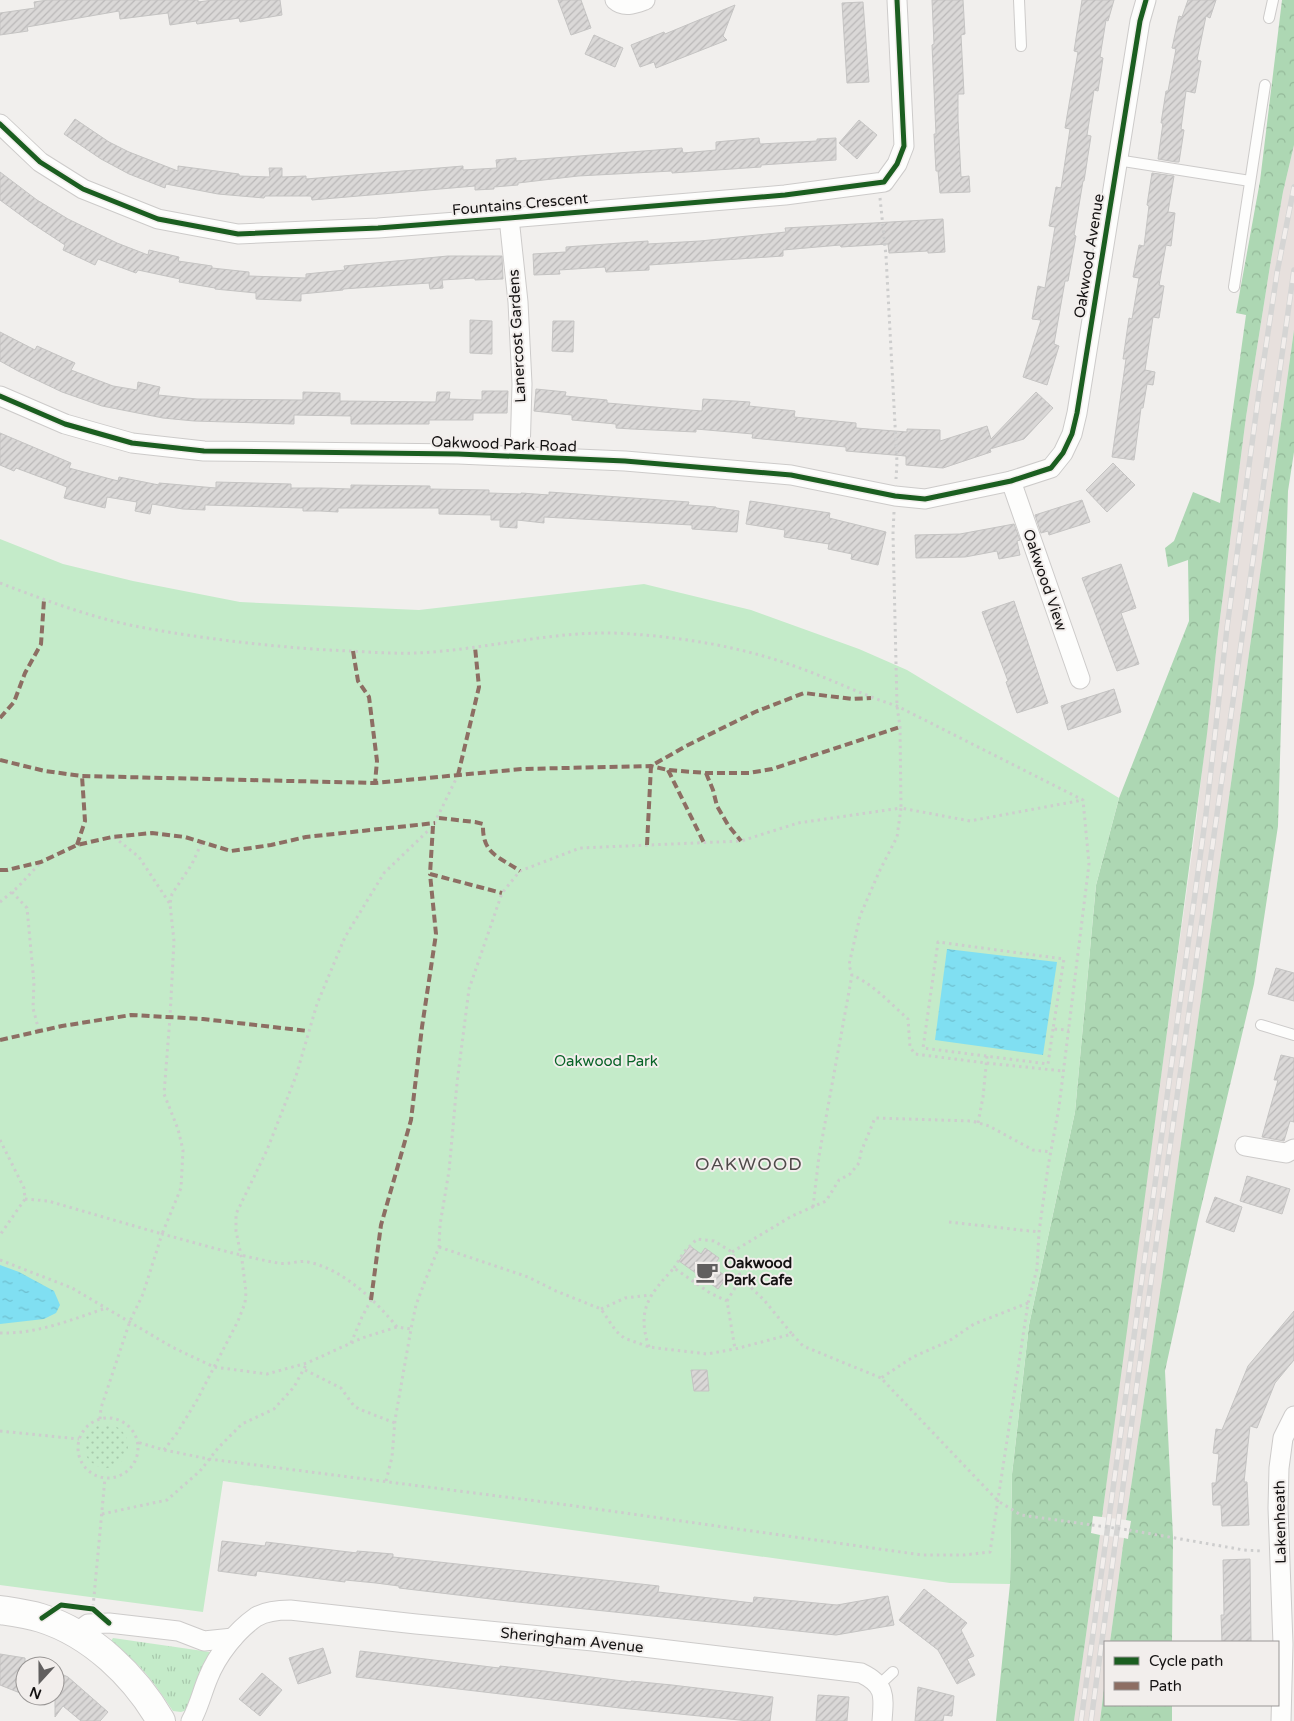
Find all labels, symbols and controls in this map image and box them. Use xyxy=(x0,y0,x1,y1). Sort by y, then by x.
street label: Fountains Crescent xyxy=(451,189,589,219)
street label: Oakwood Avenue xyxy=(1070,193,1108,319)
street label: Lanercost Gardens xyxy=(505,269,529,403)
street label: Oakwood Park Road xyxy=(431,432,577,456)
street label: Oakwood View xyxy=(1019,527,1071,633)
park label: Oakwood Park xyxy=(554,1052,658,1070)
district label: OAKWOOD xyxy=(695,1153,803,1175)
place label: Oakwood Park Cafe xyxy=(724,1254,793,1289)
cafe icon: Oakwood Park Cafe xyxy=(694,1259,720,1285)
street label: Lakenheath xyxy=(1270,1480,1290,1564)
street label: Sheringham Avenue xyxy=(500,1624,644,1656)
legend xyxy=(1104,1641,1279,1706)
text: Cycle path xyxy=(1149,1652,1223,1670)
north arrow xyxy=(15,1656,65,1706)
text: Path xyxy=(1149,1677,1182,1695)
text: N xyxy=(27,1683,44,1703)

